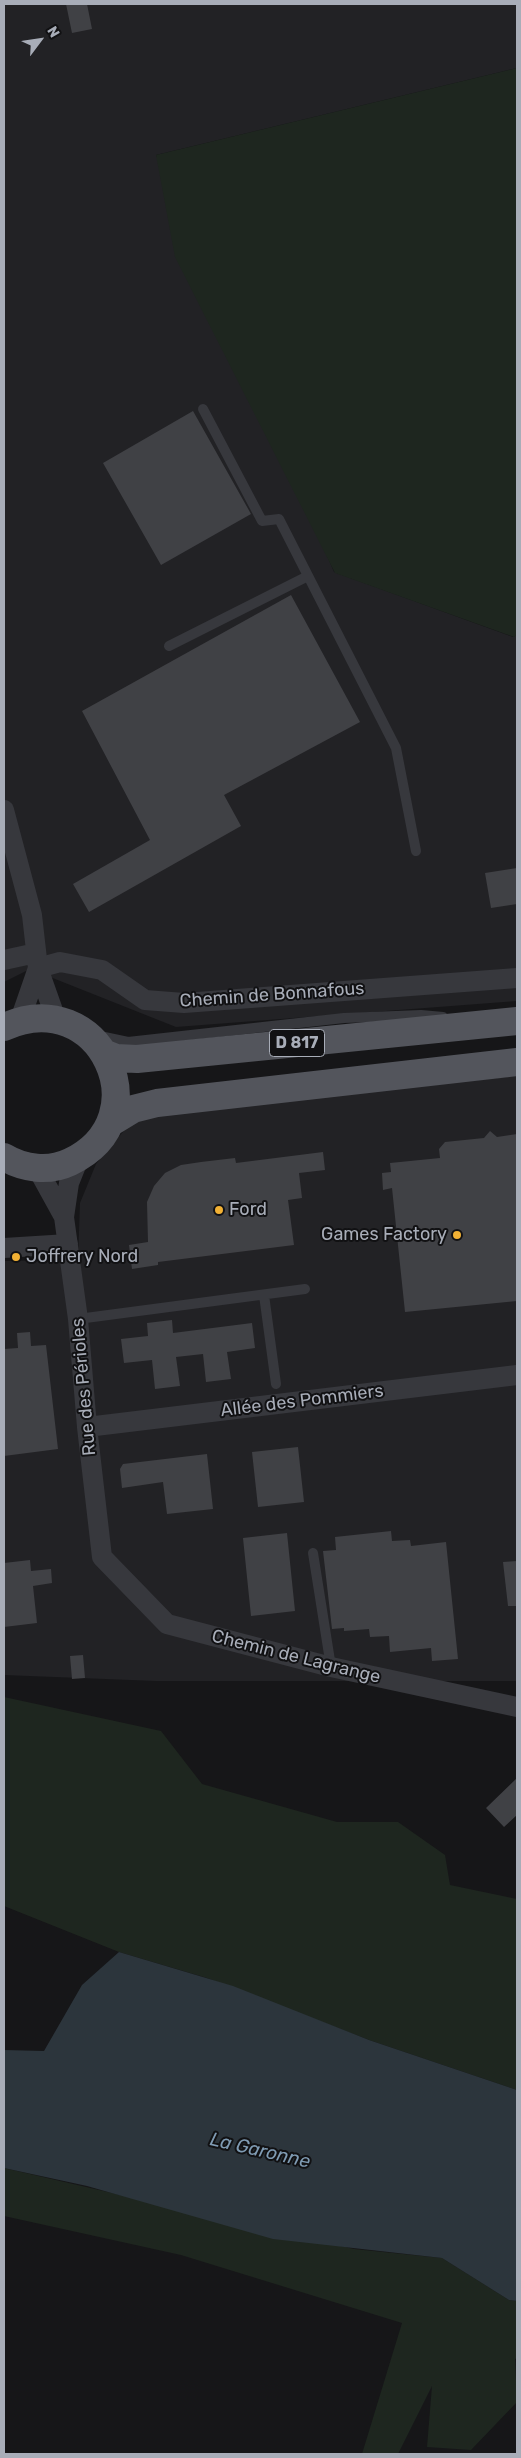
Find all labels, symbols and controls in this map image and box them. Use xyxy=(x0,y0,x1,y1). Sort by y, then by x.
north arrow xyxy=(15,15,65,65)
text: N xyxy=(43,23,63,41)
street label: Chemin de Bonnafous xyxy=(179,978,365,1012)
road number: D 817 xyxy=(270,1030,324,1056)
place label: Ford xyxy=(229,1199,267,1221)
marker: Ford xyxy=(213,1204,225,1216)
place label: Games Factory xyxy=(321,1224,447,1246)
marker: Games Factory xyxy=(451,1229,463,1241)
place label: Joffrery Nord xyxy=(26,1246,138,1268)
marker: Joffrery Nord xyxy=(10,1251,22,1263)
street label: Rue des Périoles xyxy=(67,1317,101,1457)
street label: Allée des Pommiers xyxy=(219,1380,385,1422)
street label: Chemin de Lagrange xyxy=(209,1626,383,1688)
water label: La Garonne xyxy=(208,2128,312,2174)

